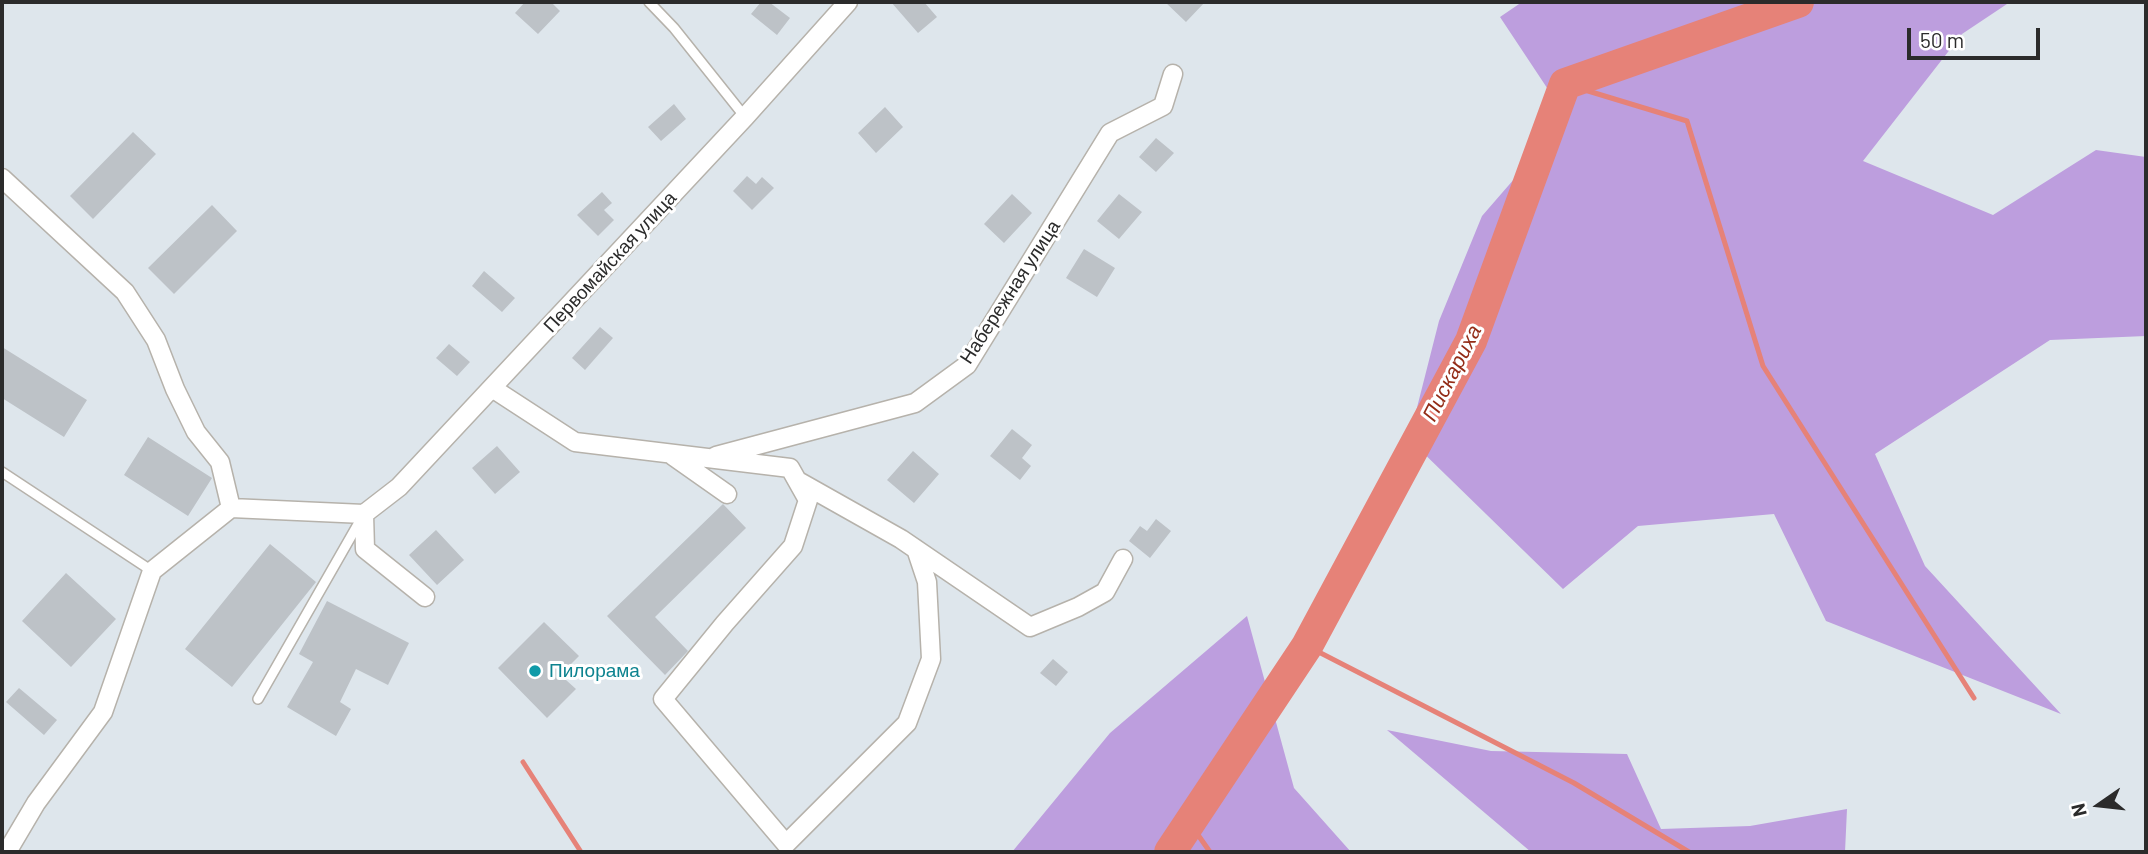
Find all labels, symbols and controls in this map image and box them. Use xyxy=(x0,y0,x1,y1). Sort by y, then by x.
scale bar xyxy=(1910,14,2043,58)
text: 50 m xyxy=(1920,27,1964,52)
street label: Первомайская улица xyxy=(539,187,681,337)
street label: Набережная улица xyxy=(955,216,1065,368)
water label: Пискариха xyxy=(1417,321,1487,425)
place label: Пилорама xyxy=(549,660,640,682)
marker: Пилорама xyxy=(527,663,543,679)
north arrow xyxy=(2064,770,2134,840)
text: N xyxy=(2065,801,2091,819)

